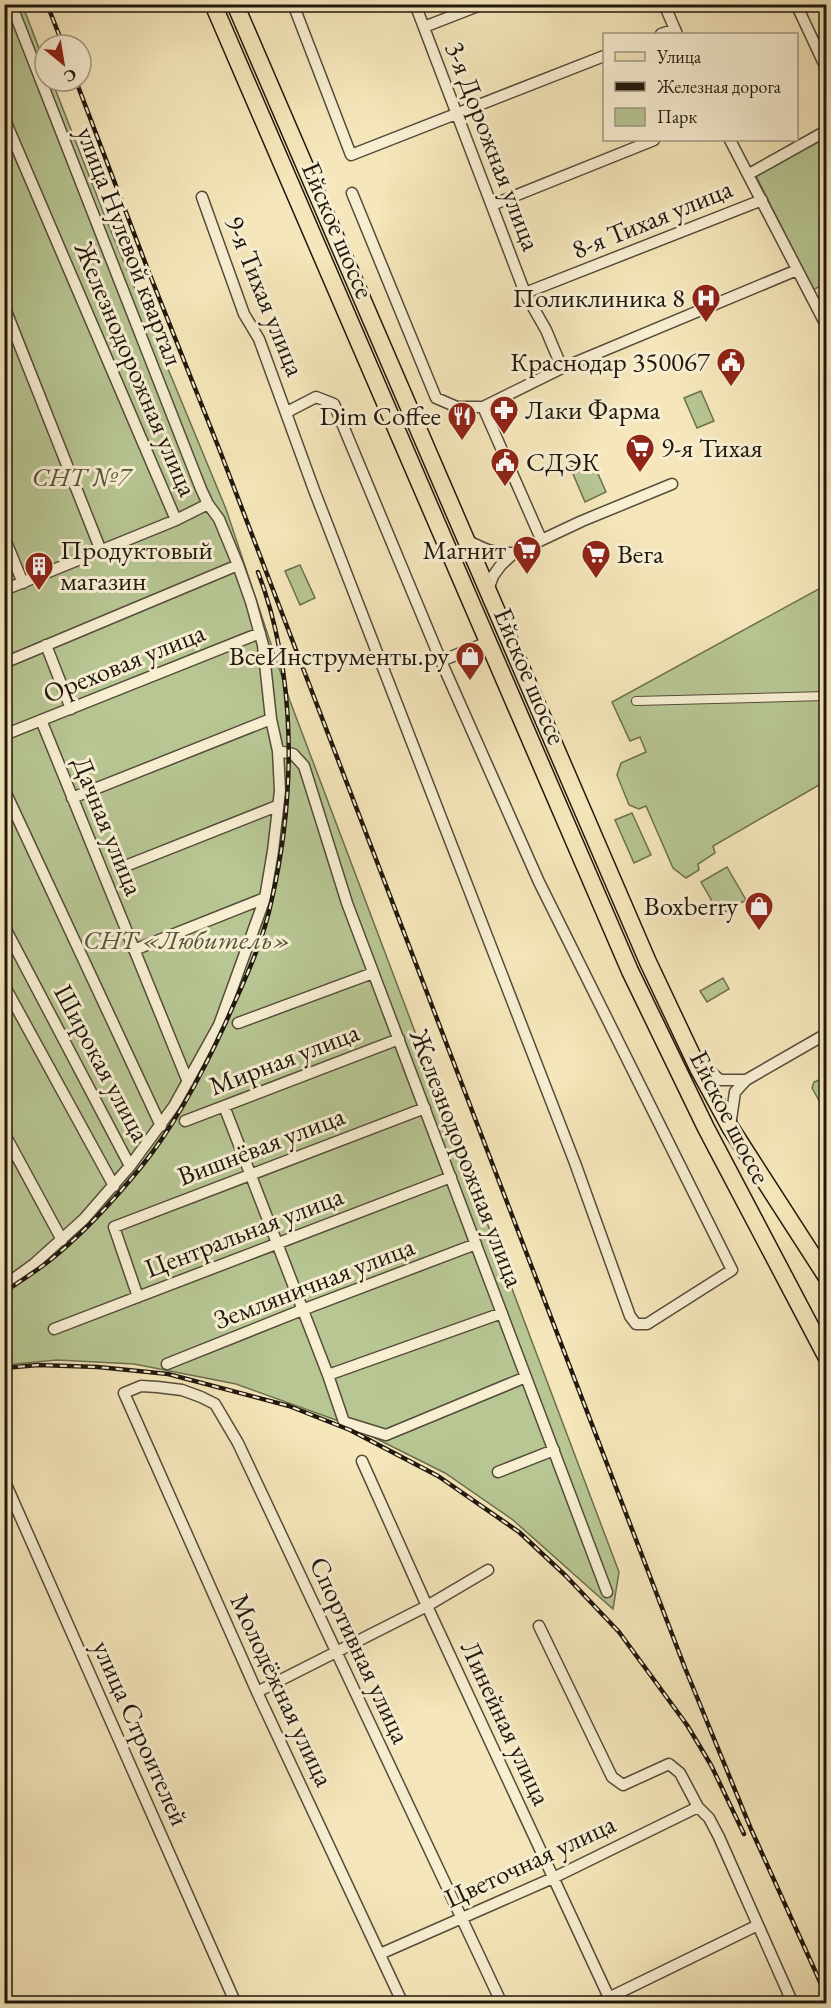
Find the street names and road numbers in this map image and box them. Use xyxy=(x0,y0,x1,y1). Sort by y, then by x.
street label: 3-я Дорожная улица xyxy=(437,36,550,256)
street label: улица Нулевой квартал xyxy=(69,121,192,370)
street label: Ейское шоссе xyxy=(294,156,383,303)
street label: 8-я Тихая улица xyxy=(566,170,737,267)
street label: 9-я Тихая улица xyxy=(217,210,314,381)
street label: Железнодорожная улица xyxy=(66,235,206,502)
street label: Ейское шоссе xyxy=(486,602,575,749)
street label: Ореховая улица xyxy=(38,614,210,711)
street label: Дачная улица xyxy=(65,751,152,901)
street label: Широкая улица xyxy=(46,978,159,1148)
street label: Мирная улица xyxy=(204,1014,364,1103)
street label: Железнодорожная улица xyxy=(402,1023,533,1292)
street label: Ейское шоссе xyxy=(682,1044,779,1189)
street label: Вишнёвая улица xyxy=(172,1098,350,1193)
street label: Центральная улица xyxy=(140,1178,348,1285)
street label: Земляничная улица xyxy=(209,1228,419,1337)
street label: Спортивная улица xyxy=(302,1551,419,1749)
street label: Молодёжная улица xyxy=(222,1588,343,1792)
street label: улица Строителей xyxy=(85,1634,198,1831)
street label: Линейная улица xyxy=(453,1635,560,1811)
street label: Цветочная улица xyxy=(439,1806,621,1915)

